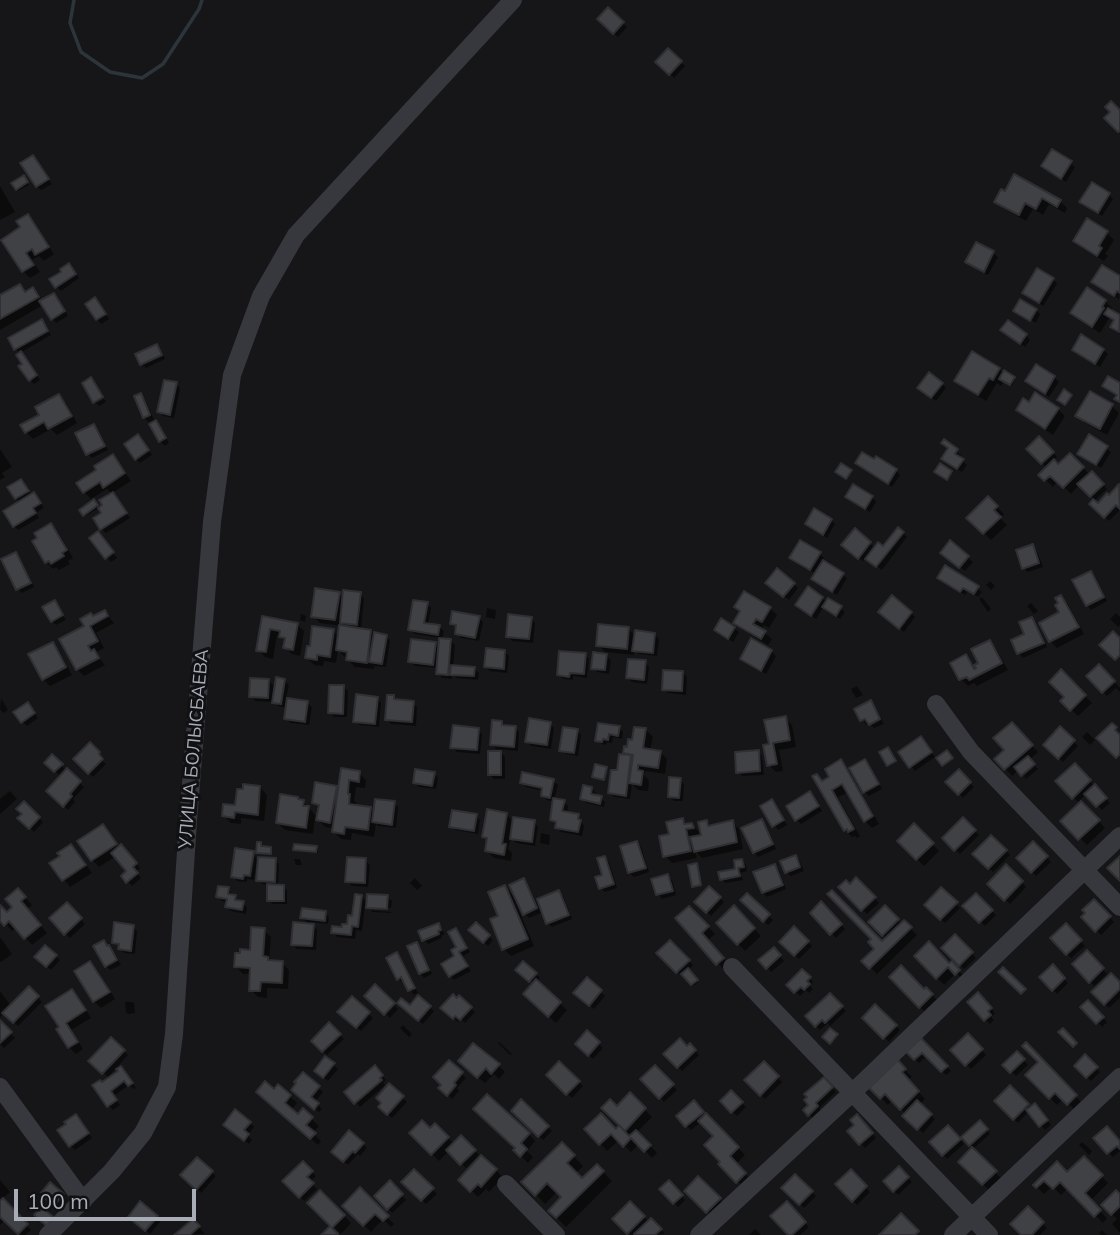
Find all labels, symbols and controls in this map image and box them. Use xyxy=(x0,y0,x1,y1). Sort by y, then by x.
street label: УЛИЦА БОЛЫСБАЕВА xyxy=(174,648,214,850)
scale bar xyxy=(18,1176,200,1220)
text: 100 m xyxy=(27,1188,89,1214)

